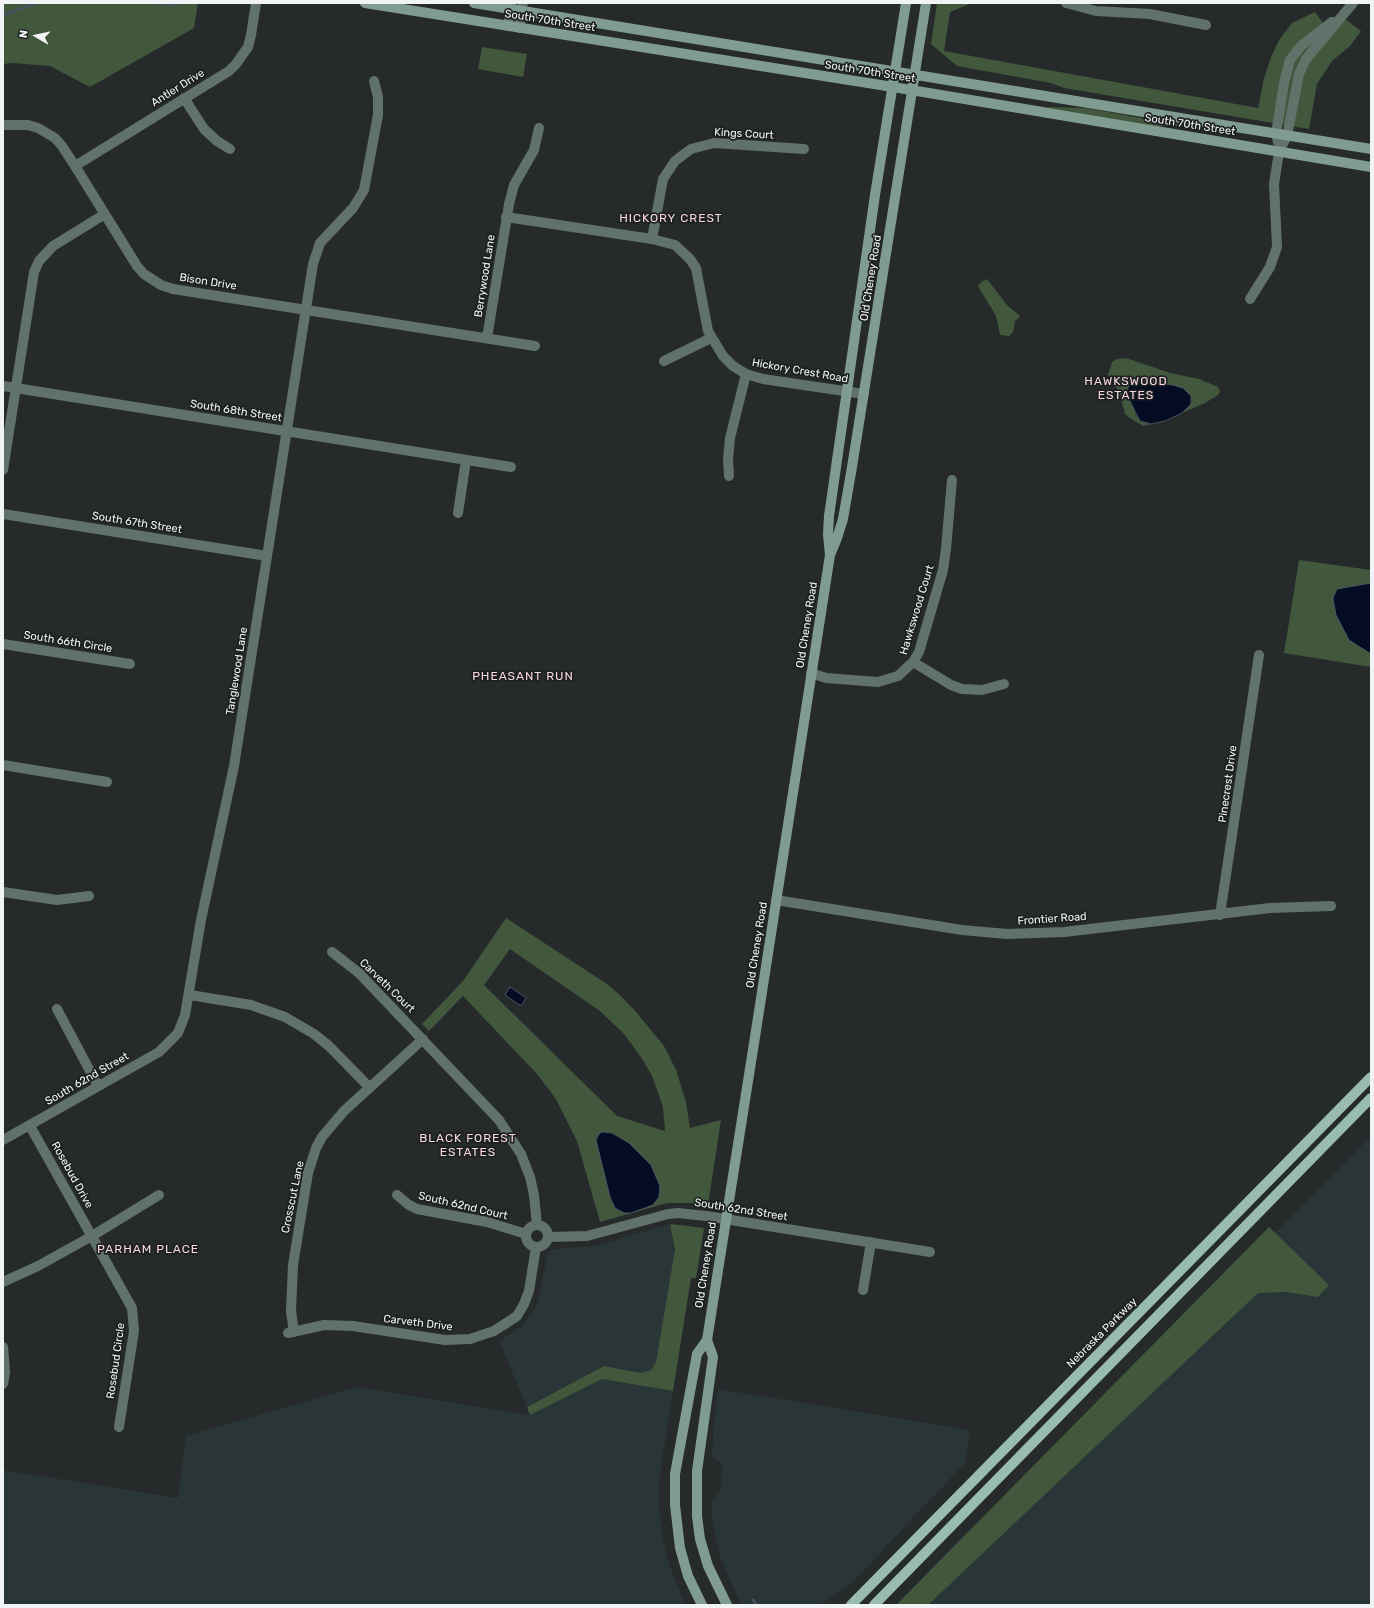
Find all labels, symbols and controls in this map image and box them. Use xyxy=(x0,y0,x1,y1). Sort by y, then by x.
street label: South 70th Street xyxy=(504,7,596,35)
north arrow xyxy=(16,16,56,56)
text: N xyxy=(17,29,31,39)
street label: South 70th Street xyxy=(824,58,916,86)
street label: Antler Drive xyxy=(149,66,207,110)
street label: South 70th Street xyxy=(1144,111,1236,139)
street label: Kings Court xyxy=(714,126,774,142)
district label: HICKORY CREST xyxy=(619,212,723,226)
street label: Berrywood Lane xyxy=(472,234,498,318)
street label: Old Cheney Road xyxy=(858,234,884,322)
street label: Bison Drive xyxy=(178,271,238,293)
street label: Hickory Crest Road xyxy=(751,356,849,386)
district label: HAWKSWOOD ESTATES xyxy=(1084,375,1168,403)
street label: South 68th Street xyxy=(189,397,283,425)
street label: South 67th Street xyxy=(91,509,183,537)
street label: Hawkswood Court xyxy=(897,564,937,656)
street label: Old Cheney Road xyxy=(794,581,820,669)
street label: Tanglewood Lane xyxy=(224,626,250,716)
street label: South 66th Circle xyxy=(23,628,113,656)
district label: PHEASANT RUN xyxy=(472,670,574,684)
street label: Pinecrest Drive xyxy=(1216,744,1240,824)
street label: Old Cheney Road xyxy=(744,901,770,989)
street label: Frontier Road xyxy=(1017,910,1087,928)
street label: Carveth Court xyxy=(357,956,417,1016)
street label: South 62nd Street xyxy=(43,1050,131,1108)
district label: BLACK FOREST ESTATES xyxy=(419,1132,517,1160)
street label: Rosebud Drive xyxy=(48,1139,96,1211)
street label: Crosscut Lane xyxy=(279,1160,307,1234)
street label: South 62nd Court xyxy=(417,1189,509,1223)
street label: South 62nd Street xyxy=(693,1196,789,1224)
street label: Old Cheney Road xyxy=(693,1221,719,1309)
district label: PARHAM PLACE xyxy=(97,1243,199,1257)
street label: Nebraska Parkway xyxy=(1064,1295,1140,1371)
street label: Carveth Drive xyxy=(383,1312,453,1334)
street label: Rosebud Circle xyxy=(104,1322,128,1400)

